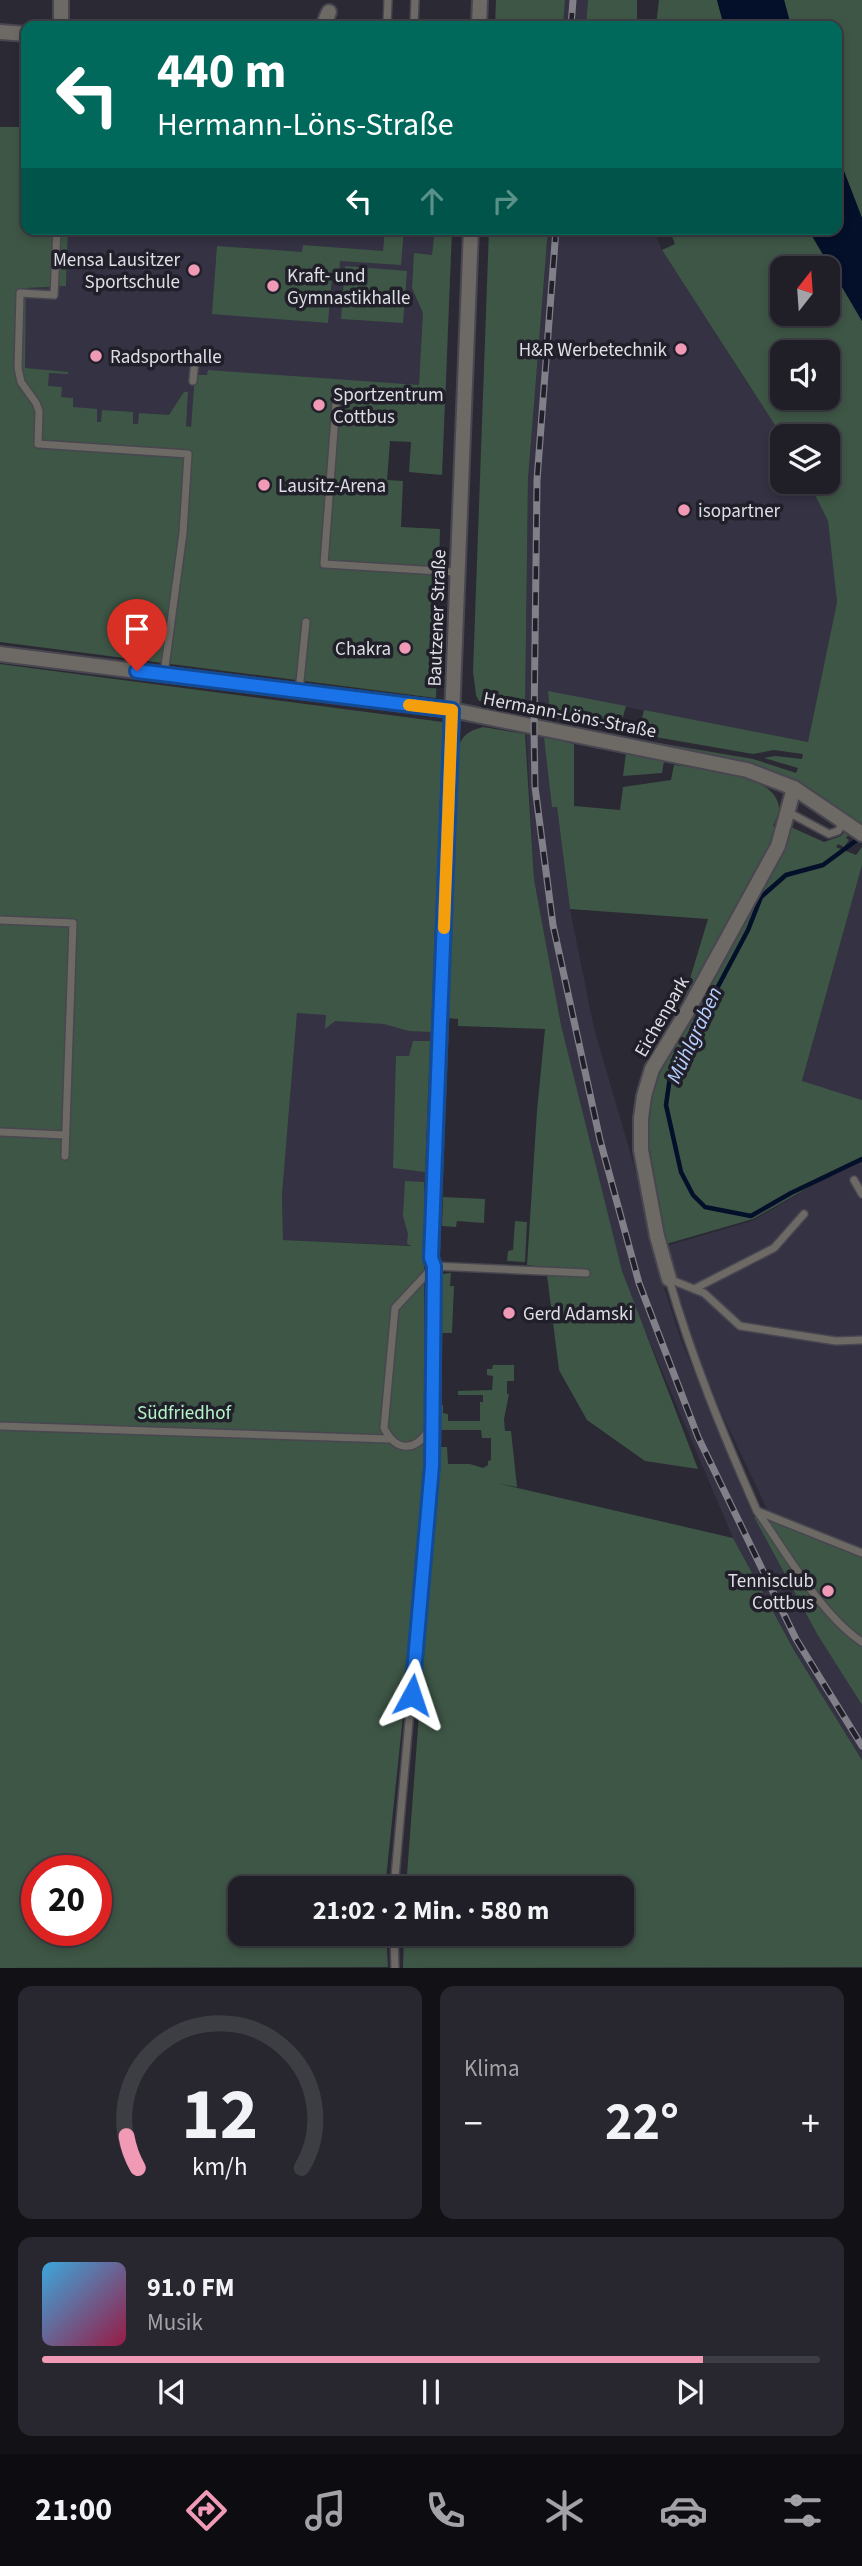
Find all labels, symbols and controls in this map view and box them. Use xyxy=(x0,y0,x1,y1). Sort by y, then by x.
text: 440 m xyxy=(157,37,286,107)
icon: left xyxy=(42,49,133,140)
text: Hermann-Löns-Straße xyxy=(157,102,454,148)
icon: left xyxy=(340,182,378,220)
icon: ahead xyxy=(413,182,451,220)
icon: right xyxy=(486,182,524,220)
place label: Mensa Lausitzer Sportschule xyxy=(53,247,180,296)
north arrow xyxy=(770,256,840,326)
map controls xyxy=(770,256,840,494)
marker: Mensa Lausitzer Sportschule xyxy=(186,262,202,278)
place label: Kraft- und Gymnastikhalle xyxy=(287,263,410,312)
marker: Kraft- und Gymnastikhalle xyxy=(265,278,281,294)
place label: H&R Werbetechnik xyxy=(519,337,668,364)
button: sound xyxy=(770,340,840,410)
marker: H&R Werbetechnik xyxy=(673,341,689,357)
place label: Radsporthalle xyxy=(110,344,222,371)
marker: Radsporthalle xyxy=(88,348,104,364)
place label: Sportzentrum Cottbus xyxy=(333,382,444,431)
marker: Sportzentrum Cottbus xyxy=(311,397,327,413)
button: layers xyxy=(770,424,840,494)
place label: Lausitz-Arena xyxy=(278,473,386,500)
marker: Lausitz-Arena xyxy=(256,477,272,493)
place label: isopartner xyxy=(698,498,781,525)
marker: isopartner xyxy=(676,502,692,518)
street label: Bautzener Straße xyxy=(422,549,453,687)
pin xyxy=(107,599,167,671)
icon: arrive xyxy=(118,610,156,648)
place label: Chakra xyxy=(335,636,391,663)
marker: Chakra xyxy=(397,640,413,656)
street label: Hermann-Löns-Straße xyxy=(481,685,659,746)
street label: Eichenpark xyxy=(628,971,697,1062)
water label: Mühlgraben xyxy=(658,982,730,1088)
place label: Gerd Adamski xyxy=(523,1301,633,1328)
marker: Gerd Adamski xyxy=(501,1305,517,1321)
park label: Südfriedhof xyxy=(137,1400,232,1427)
place label: Tennisclub Cottbus xyxy=(728,1568,814,1617)
marker: Tennisclub Cottbus xyxy=(820,1583,836,1599)
position arrow xyxy=(375,1658,449,1732)
speed limit sign: 20 xyxy=(21,1855,112,1946)
text: 21:02 · 2 Min. · 580 m xyxy=(313,1892,549,1929)
text: Klima xyxy=(464,2052,520,2085)
text: 12 xyxy=(182,2064,258,2168)
text: 22° xyxy=(605,2086,679,2160)
text: − xyxy=(464,2097,483,2151)
text: + xyxy=(801,2097,820,2151)
text: km/h xyxy=(192,2149,248,2185)
text: 91.0 FM xyxy=(147,2269,235,2306)
text: Musik xyxy=(147,2306,203,2339)
icon: previous xyxy=(153,2373,191,2411)
icon: pause xyxy=(412,2373,450,2411)
icon: next xyxy=(671,2373,709,2411)
icon: directions xyxy=(182,2486,231,2535)
icon: music xyxy=(301,2486,350,2535)
icon: phone xyxy=(421,2486,470,2535)
icon: climate xyxy=(540,2486,589,2535)
icon: car xyxy=(659,2486,708,2535)
icon: filters xyxy=(778,2486,827,2535)
text: 21:00 xyxy=(35,2487,112,2533)

